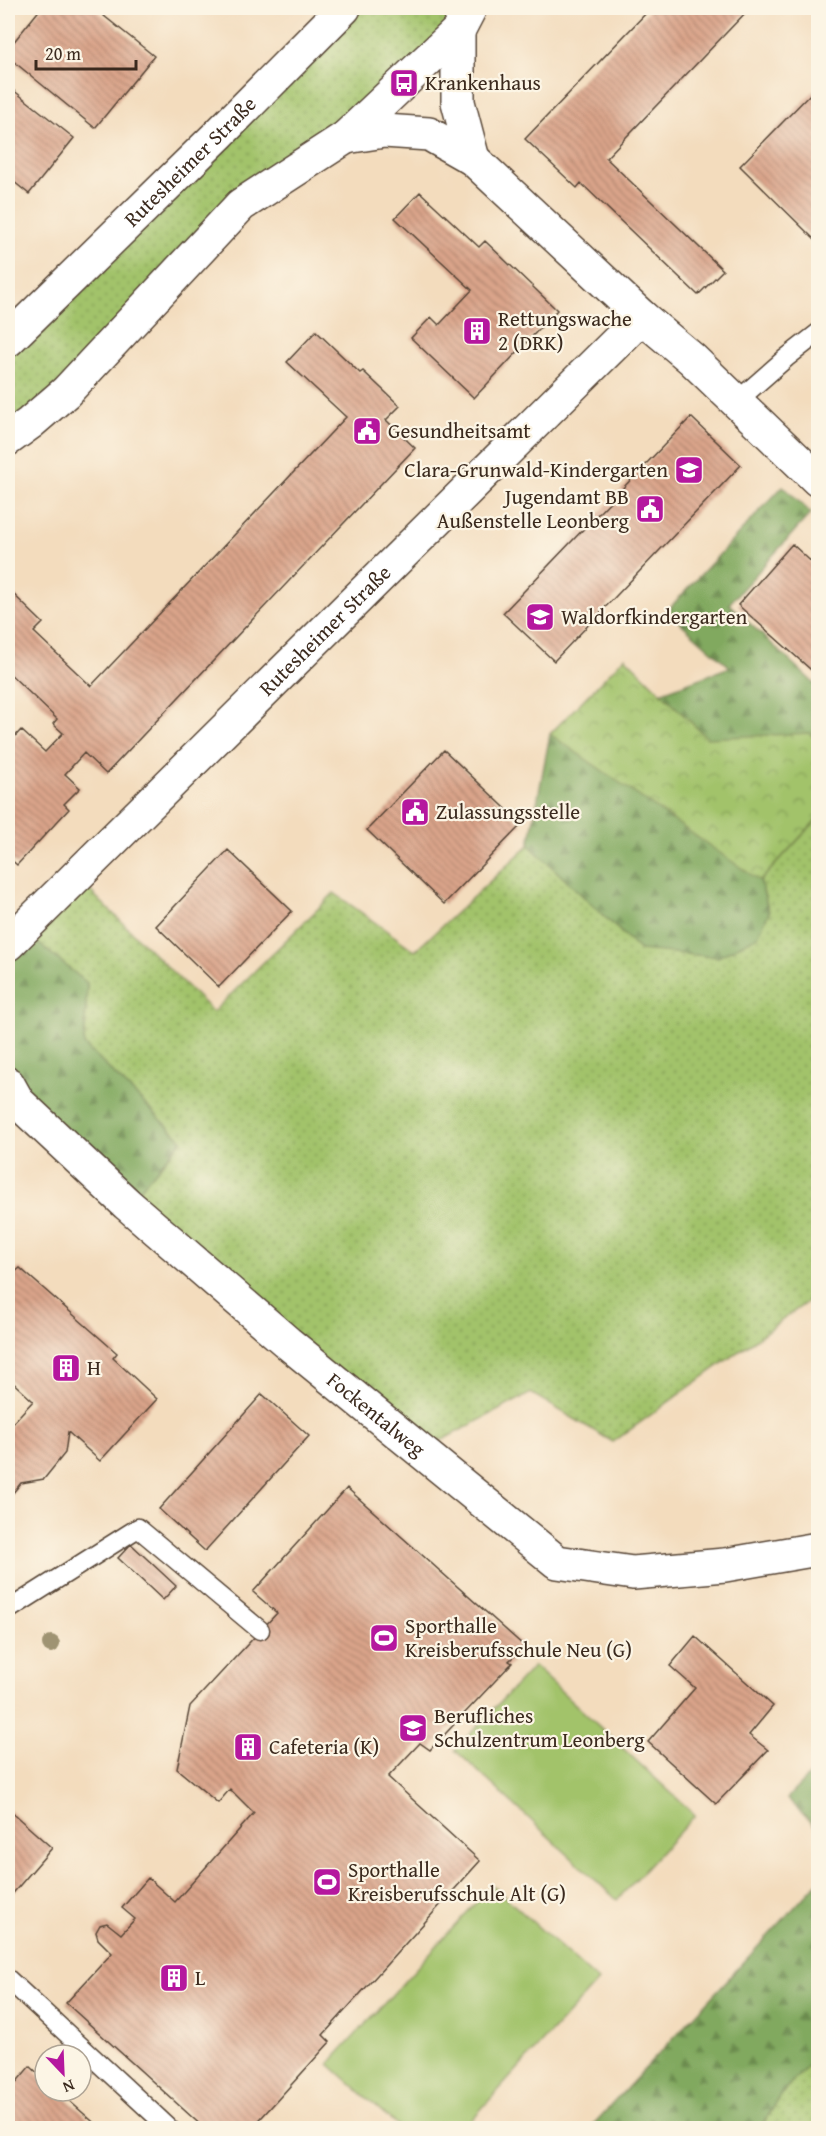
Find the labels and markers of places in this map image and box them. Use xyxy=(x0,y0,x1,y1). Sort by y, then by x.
bus stop icon: Krankenhaus xyxy=(388,67,420,99)
place label: Krankenhaus xyxy=(425,67,541,98)
place label: Rettungswache 2 (DRK) xyxy=(498,303,632,358)
building icon: Rettungswache 2 (DRK) xyxy=(461,315,493,347)
public building icon: Gesundheitsamt xyxy=(351,415,383,447)
place label: Gesundheitsamt xyxy=(388,415,531,446)
place label: Clara-Grunwald-Kindergarten xyxy=(404,454,668,485)
school or university icon: Clara-Grunwald-Kindergarten xyxy=(673,454,705,486)
place label: Jugendamt BB Außenstelle Leonberg xyxy=(437,481,630,536)
public building icon: Jugendamt BB Außenstelle Leonberg xyxy=(634,493,666,525)
school or university icon: Waldorfkindergarten xyxy=(524,601,556,633)
place label: Waldorfkindergarten xyxy=(561,601,748,632)
public building icon: Zulassungsstelle xyxy=(399,796,431,828)
place label: Zulassungsstelle xyxy=(436,796,580,827)
building icon: H xyxy=(50,1352,82,1384)
place label: H xyxy=(87,1352,101,1383)
place label: Sporthalle Kreisberufsschule Neu (G) xyxy=(405,1610,632,1665)
sports icon: Sporthalle Kreisberufsschule Neu (G) xyxy=(368,1622,400,1654)
place label: Berufliches Schulzentrum Leonberg xyxy=(434,1700,645,1755)
school or university icon: Berufliches Schulzentrum Leonberg xyxy=(397,1712,429,1744)
building icon: Cafeteria (K) xyxy=(232,1731,264,1763)
place label: Cafeteria (K) xyxy=(269,1731,379,1762)
place label: Sporthalle Kreisberufsschule Alt (G) xyxy=(348,1854,566,1909)
sports icon: Sporthalle Kreisberufsschule Alt (G) xyxy=(311,1866,343,1898)
building icon: L xyxy=(158,1962,190,1994)
place label: L xyxy=(195,1962,205,1993)

